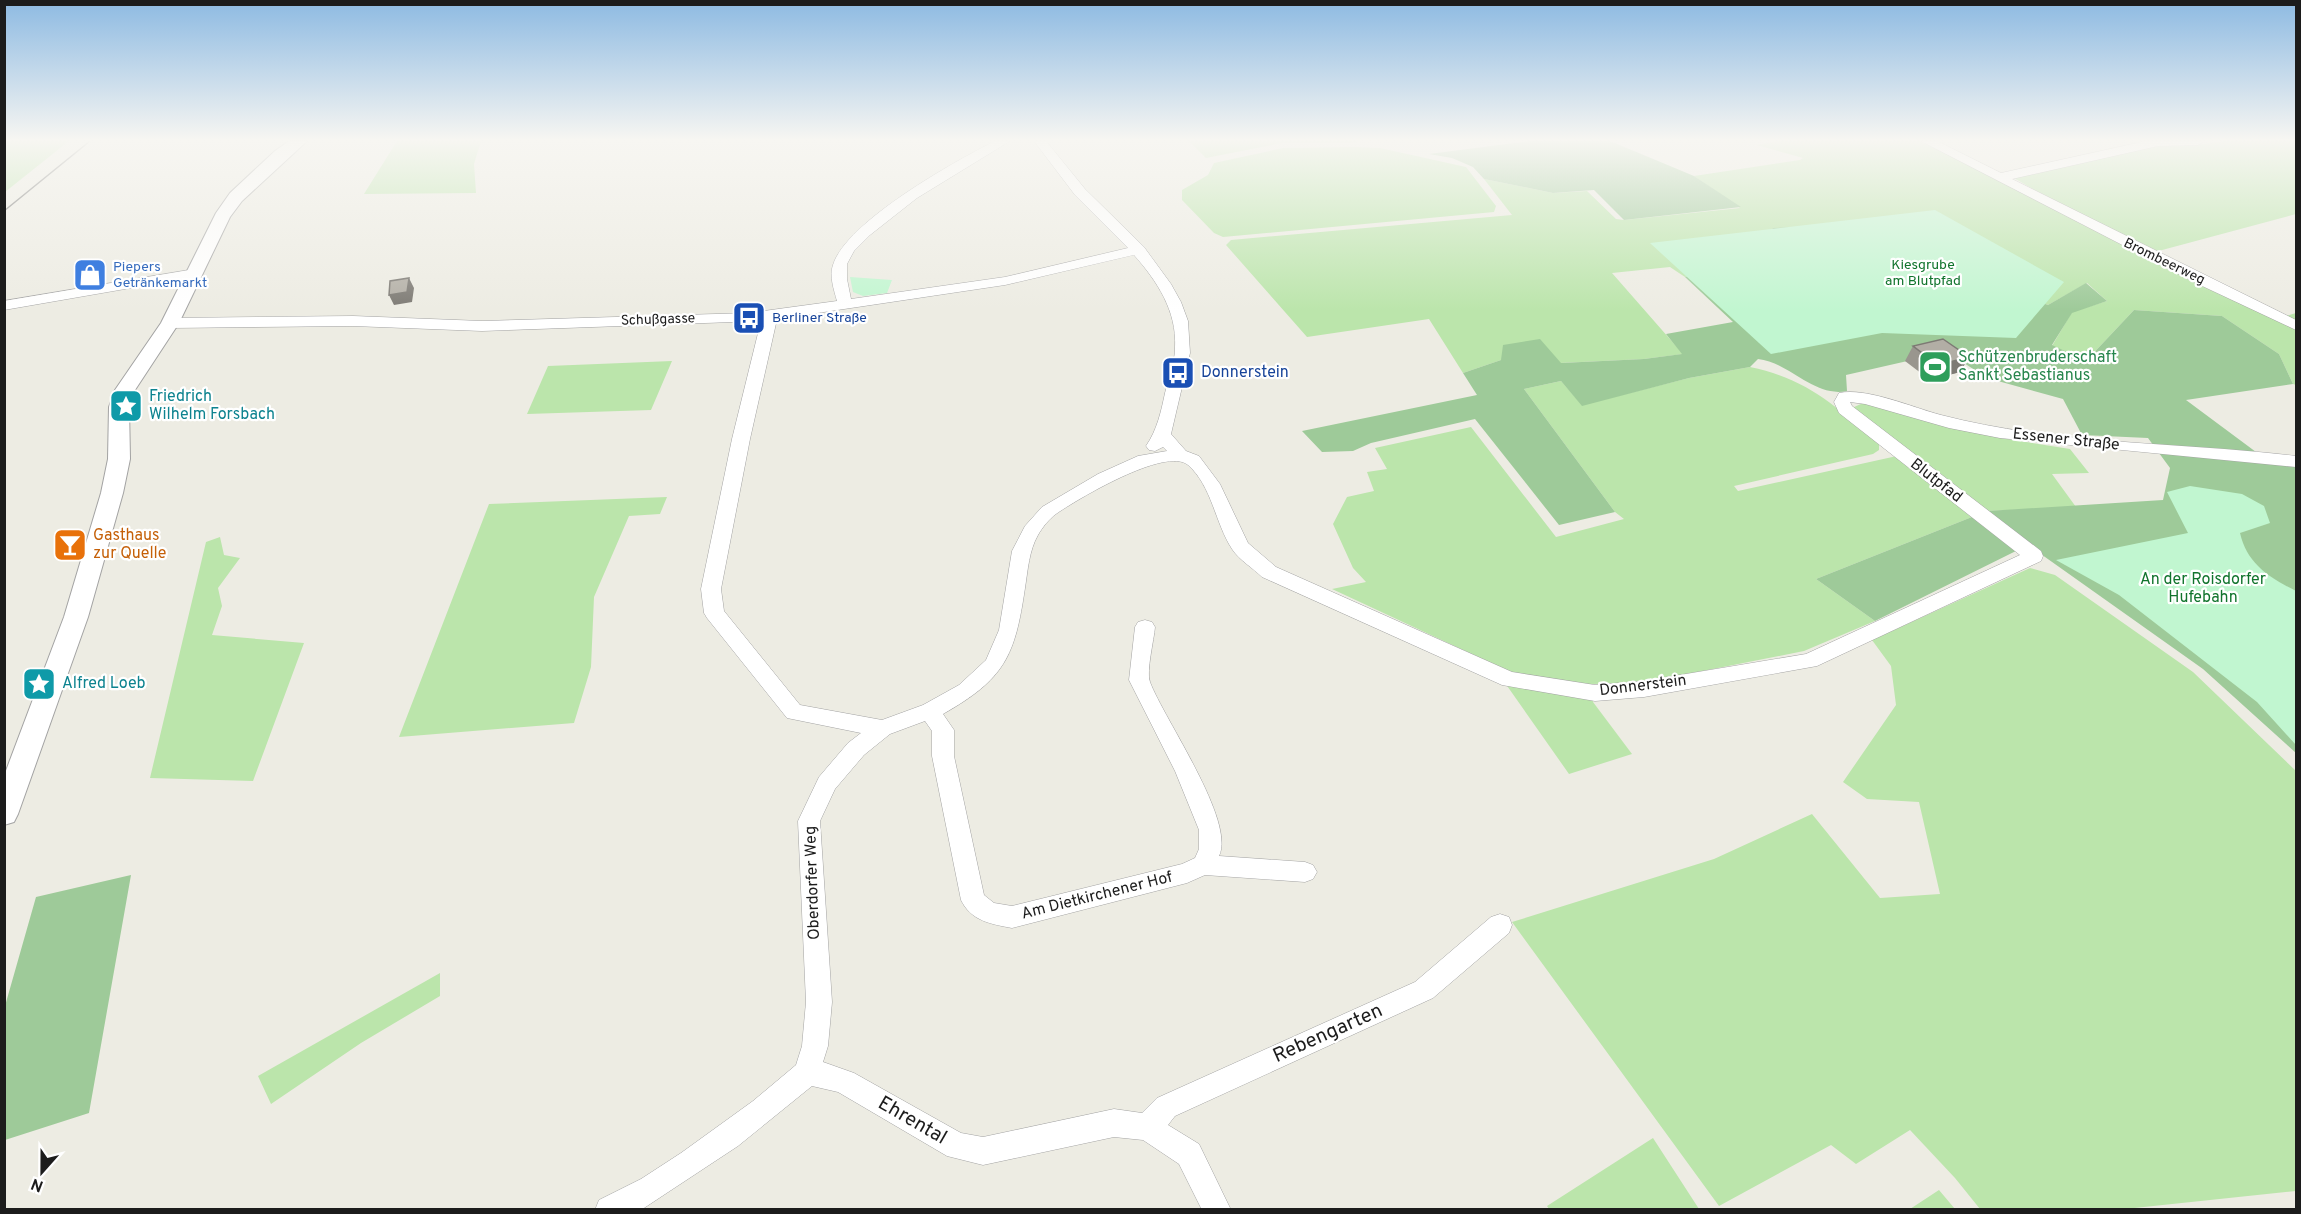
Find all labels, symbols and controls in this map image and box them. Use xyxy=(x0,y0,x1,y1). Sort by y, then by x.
street label: Brombeerweg xyxy=(2121,235,2207,289)
shop icon: Piepers Getränkemarkt xyxy=(72,257,108,293)
park label: Kiesgrube am Blutpfad xyxy=(1885,257,1961,290)
place label: Piepers Getränkemarkt xyxy=(113,259,207,292)
bus stop icon: Berliner Straße xyxy=(731,300,767,336)
street label: Schußgasse xyxy=(620,310,696,330)
place label: Berliner Straße xyxy=(772,310,867,327)
place label: Schützenbruderschaft Sankt Sebastianus xyxy=(1958,348,2117,386)
sports icon: Schützenbruderschaft Sankt Sebastianus xyxy=(1917,349,1953,385)
bus stop icon: Donnerstein xyxy=(1160,355,1196,391)
place label: Donnerstein xyxy=(1201,363,1289,383)
place label: Friedrich Wilhelm Forsbach xyxy=(149,387,275,425)
place icon: Friedrich Wilhelm Forsbach xyxy=(108,388,144,424)
street label: Essener Straße xyxy=(2011,424,2121,456)
street label: Blutpfad xyxy=(1906,454,1966,508)
place label: Gasthaus zur Quelle xyxy=(93,526,166,564)
bar icon: Gasthaus zur Quelle xyxy=(52,527,88,563)
park label: An der Roisdorfer Hufebahn xyxy=(2140,570,2266,608)
place icon: Alfred Loeb xyxy=(21,666,57,702)
street label: Donnerstein xyxy=(1598,671,1688,701)
place label: Alfred Loeb xyxy=(62,674,146,694)
street label: Oberdorfer Weg xyxy=(801,826,825,940)
street label: Am Dietkirchener Hof xyxy=(1019,867,1175,924)
street label: Rebengarten xyxy=(1269,998,1387,1070)
street label: Ehrental xyxy=(873,1091,951,1151)
north arrow xyxy=(12,1142,72,1202)
text: N xyxy=(28,1173,46,1196)

